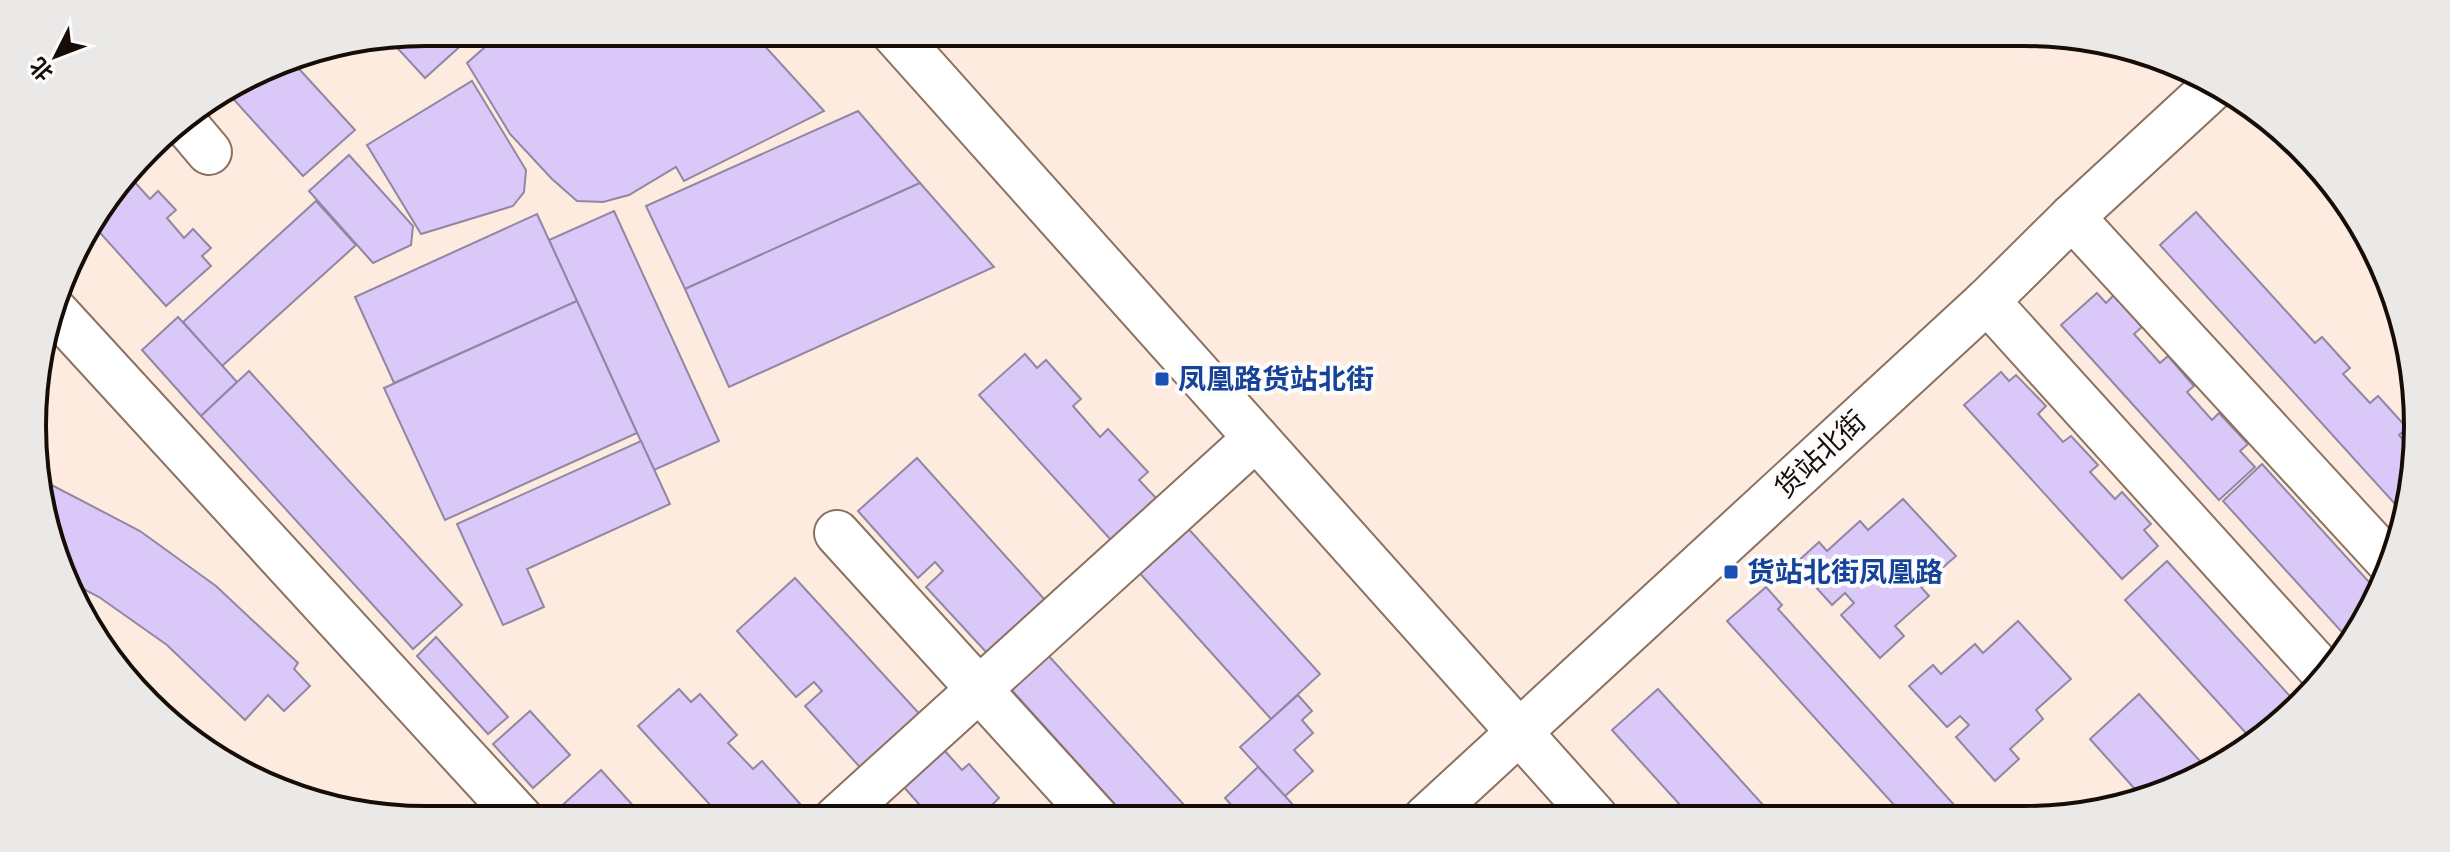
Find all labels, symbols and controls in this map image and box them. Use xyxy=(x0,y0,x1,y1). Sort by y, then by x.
north arrow xyxy=(16,16,96,96)
text: 北 xyxy=(23,51,60,88)
place label: 凤凰路货站北街 xyxy=(1178,360,1374,398)
marker: 凤凰路货站北街 xyxy=(1153,370,1171,388)
street label: 货站北街 xyxy=(1766,402,1874,506)
place label: 货站北街凤凰路 xyxy=(1747,553,1943,591)
marker: 货站北街凤凰路 xyxy=(1722,563,1740,581)

